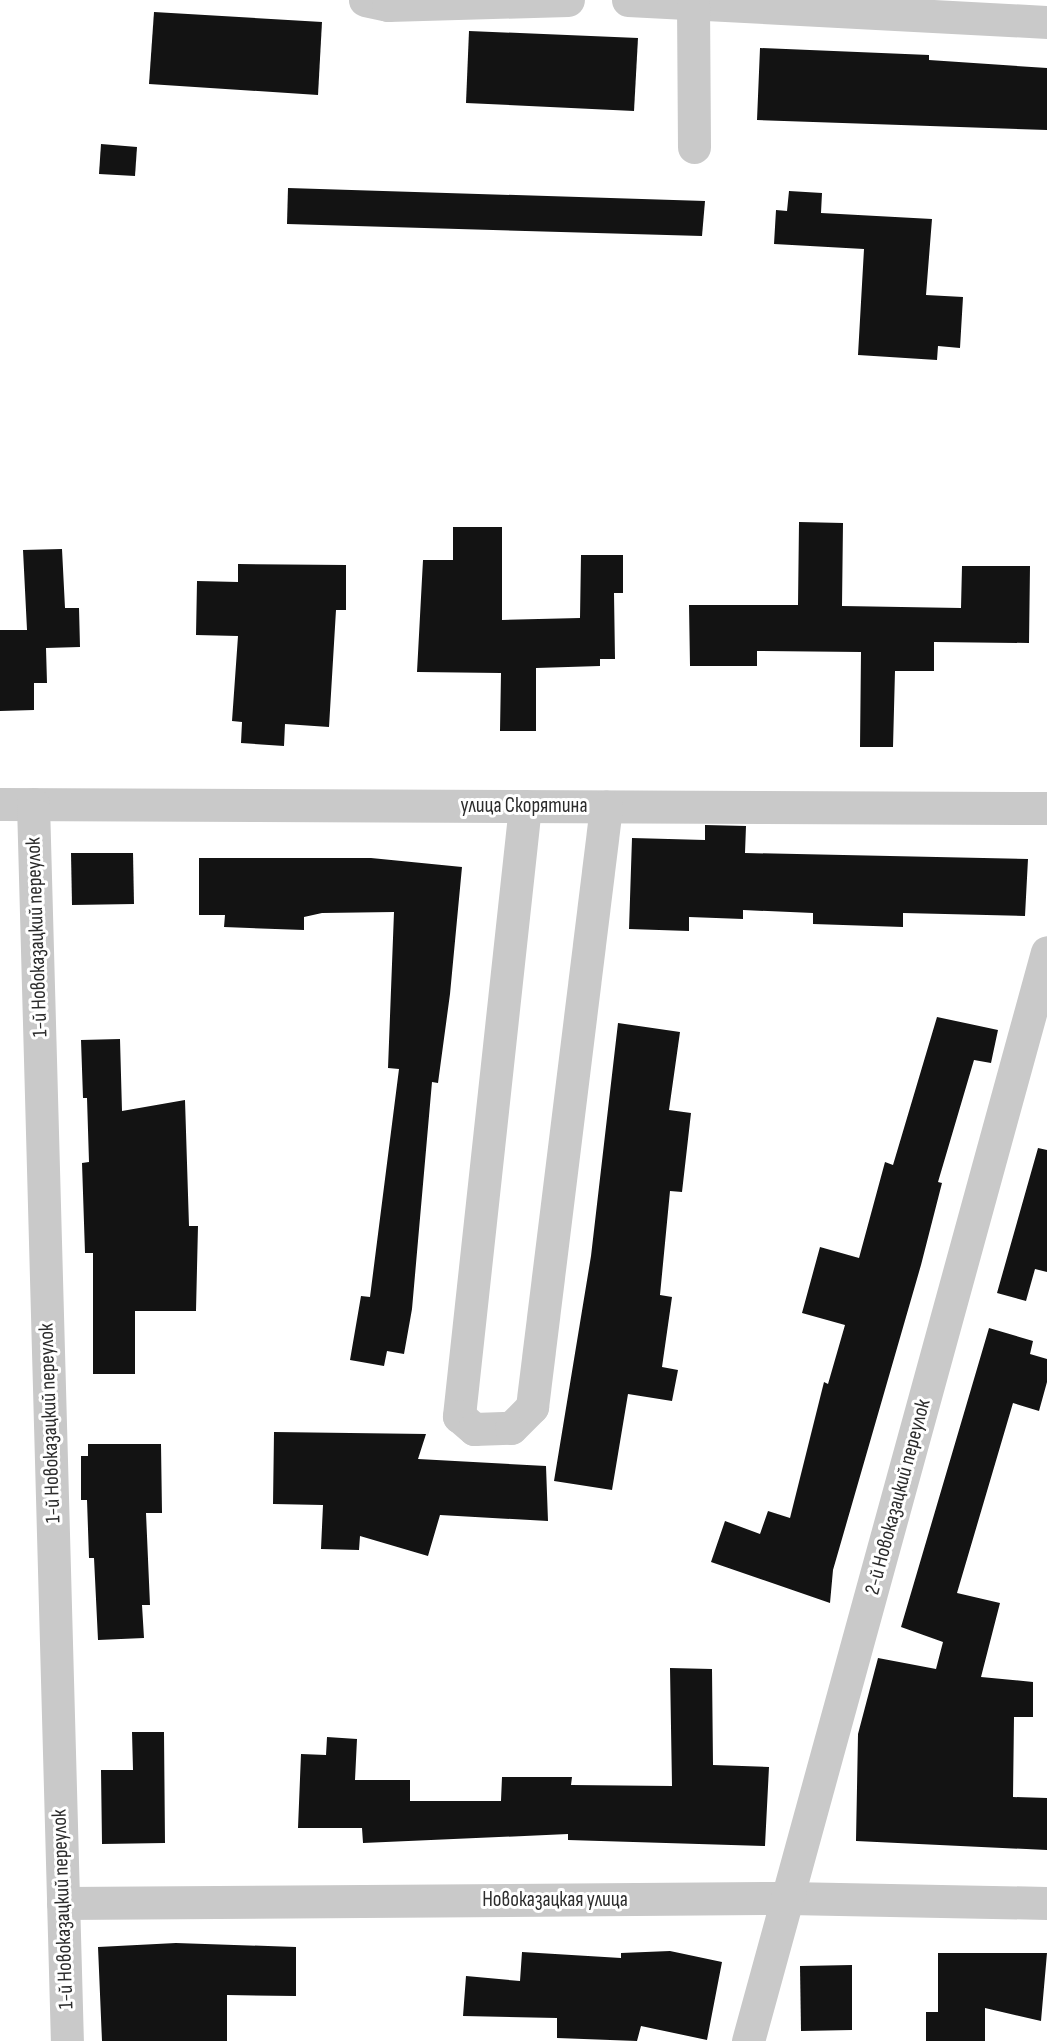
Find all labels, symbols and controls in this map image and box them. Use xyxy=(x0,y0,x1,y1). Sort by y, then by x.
street label: улица Скорятина xyxy=(461,793,587,819)
street label: 1-й Новоказацкий переулок xyxy=(21,837,53,1037)
street label: 1-й Новоказацкий переулок xyxy=(34,1323,66,1523)
street label: 2-й Новоказацкий переулок xyxy=(860,1397,936,1597)
street label: 1-й Новоказацкий переулок xyxy=(47,1809,79,2009)
street label: Новоказацкая улица xyxy=(482,1887,628,1913)

